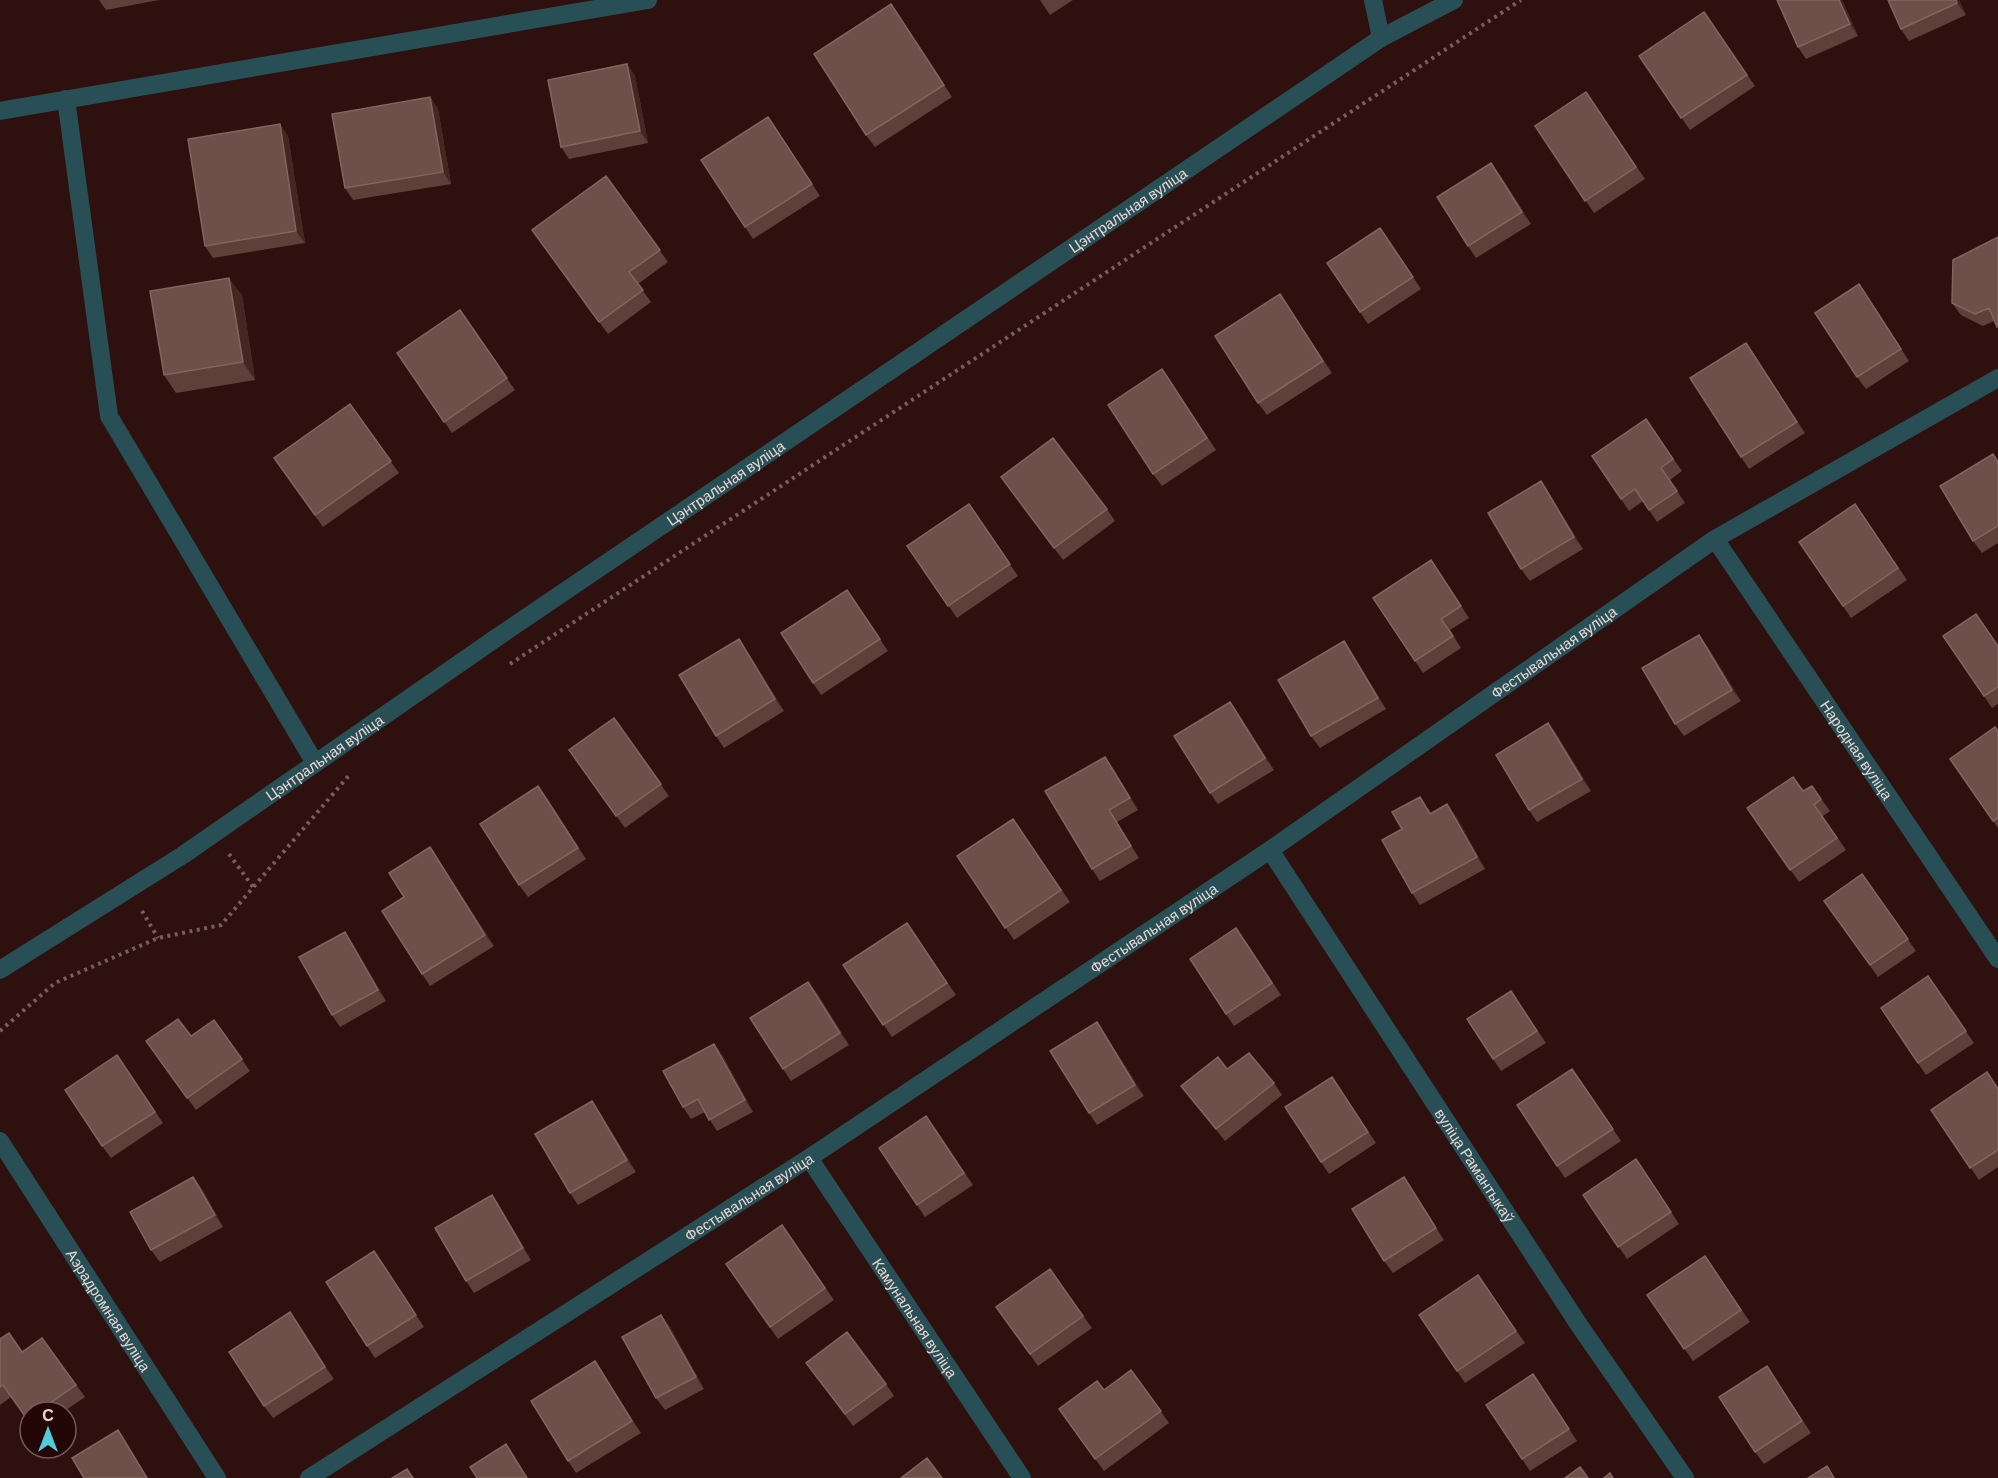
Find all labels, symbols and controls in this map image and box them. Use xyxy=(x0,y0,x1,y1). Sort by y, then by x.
street label: Цэнтральная вуліца xyxy=(1065,163,1191,256)
street label: Цэнтральная вуліца xyxy=(663,436,788,529)
street label: Фестывальная вуліца xyxy=(1487,601,1620,702)
street label: Народная вуліца xyxy=(1817,697,1897,803)
street label: Цэнтральная вуліца xyxy=(262,710,387,804)
street label: Фестывальная вуліца xyxy=(1086,878,1221,977)
street label: вуліца Рамантыкаў xyxy=(1431,1105,1519,1226)
street label: Фестывальная вуліца xyxy=(681,1148,817,1244)
street label: Аэрадромная вуліца xyxy=(63,1245,155,1375)
street label: Камунальная вуліца xyxy=(869,1255,962,1382)
north arrow xyxy=(18,1400,78,1460)
text: С xyxy=(42,1405,54,1424)

